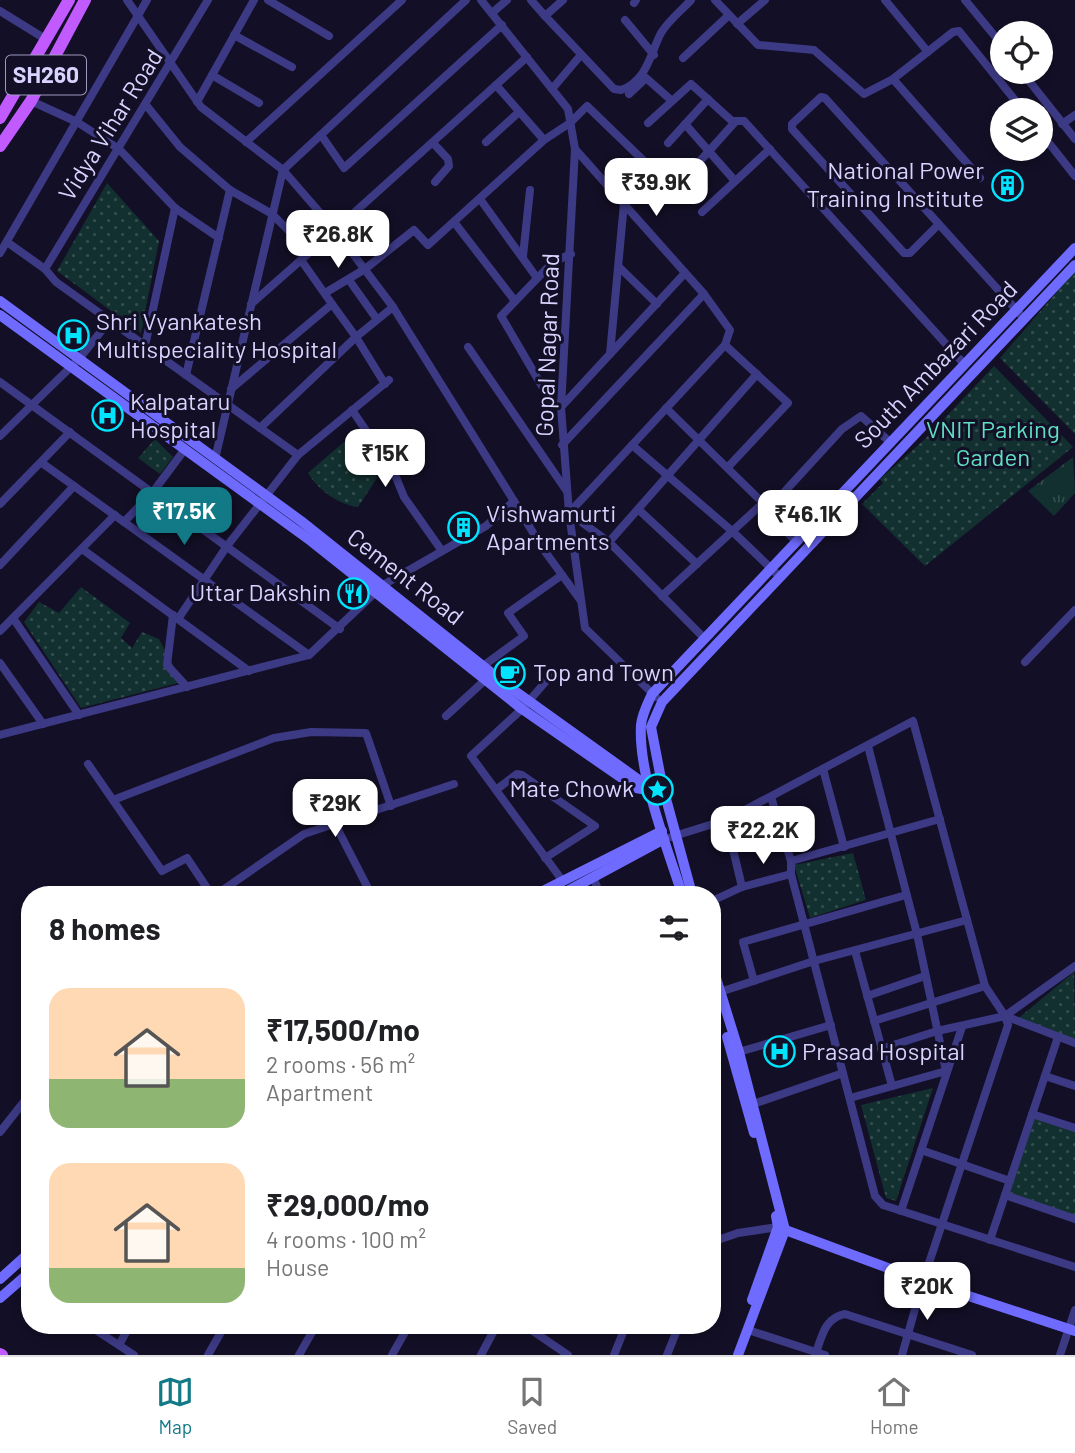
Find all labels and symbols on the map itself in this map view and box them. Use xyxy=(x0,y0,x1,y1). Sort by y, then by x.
street label: Vidya Vihar Road xyxy=(52,43,168,205)
road number: SH260 xyxy=(6,55,86,94)
place label: National Power Training Institute xyxy=(807,155,984,212)
pin: ₹39.9K xyxy=(599,158,713,218)
building icon: National Power Training Institute xyxy=(990,168,1024,202)
pin: ₹26.8K xyxy=(281,210,395,270)
street label: Gopal Nagar Road xyxy=(529,253,564,437)
street label: South Ambazari Road xyxy=(847,274,1022,454)
place label: Shri Vyankatesh Multispeciality Hospital xyxy=(96,306,337,363)
hospital icon: Shri Vyankatesh Multispeciality Hospital xyxy=(56,319,90,353)
place label: Kalpataru Hospital xyxy=(130,386,230,443)
hospital icon: Kalpataru Hospital xyxy=(90,399,124,433)
park label: VNIT Parking Garden xyxy=(926,414,1060,471)
pin: ₹15K xyxy=(344,430,426,489)
pin: ₹17.5K xyxy=(127,488,241,547)
pin: ₹46.1K xyxy=(751,490,865,550)
place label: Vishwamurti Apartments xyxy=(486,498,616,555)
building icon: Vishwamurti Apartments xyxy=(446,511,480,545)
street label: Cement Road xyxy=(342,521,470,630)
restaurant icon: Uttar Dakshin xyxy=(337,576,371,610)
place label: Uttar Dakshin xyxy=(190,577,331,606)
cafe icon: Top and Town xyxy=(493,656,527,690)
place label: Top and Town xyxy=(533,657,674,686)
place icon: Mate Chowk xyxy=(640,772,674,806)
place label: Mate Chowk xyxy=(509,773,634,802)
pin: ₹29K xyxy=(294,780,376,839)
pin: ₹22.2K xyxy=(706,806,820,866)
hospital icon: Prasad Hospital xyxy=(762,1035,796,1069)
place label: Prasad Hospital xyxy=(802,1036,965,1065)
pin: ₹20K xyxy=(886,1262,968,1322)

